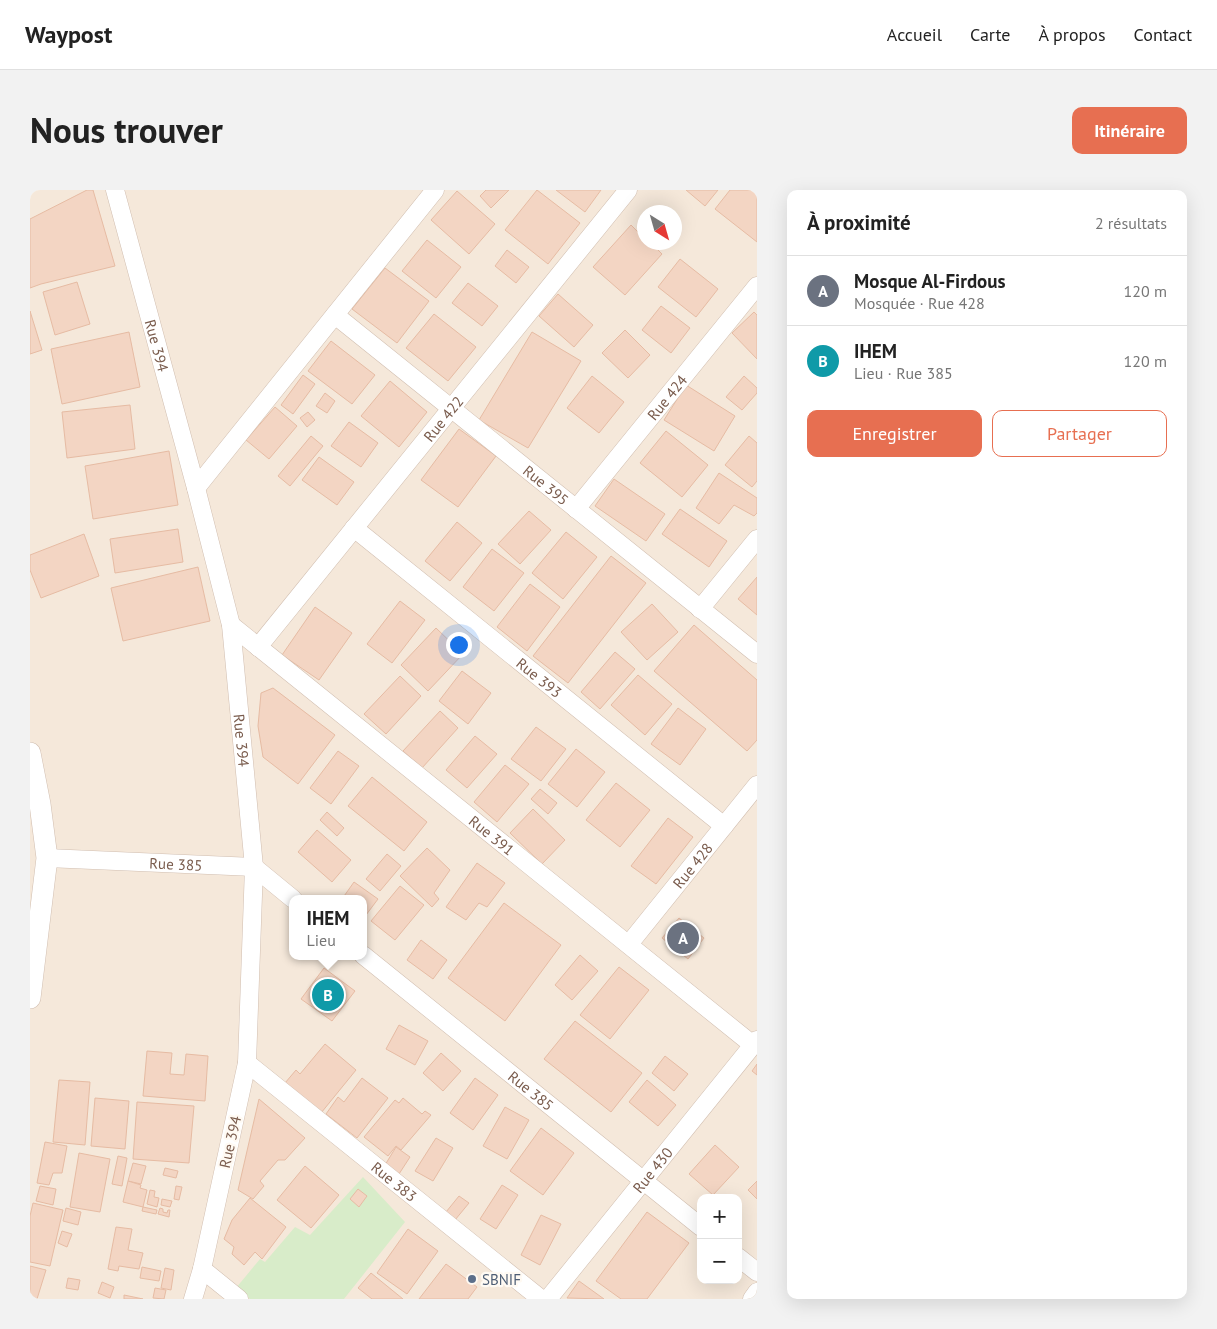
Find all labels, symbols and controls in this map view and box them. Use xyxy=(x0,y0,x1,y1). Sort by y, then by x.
text: Waypost xyxy=(25,19,112,50)
text: Accueil xyxy=(887,23,942,46)
text: Carte xyxy=(970,23,1011,46)
text: À propos xyxy=(1039,23,1106,46)
text: Contact xyxy=(1134,23,1192,46)
text: Nous trouver xyxy=(30,107,223,153)
button: Itinéraire xyxy=(1072,107,1187,154)
north arrow xyxy=(637,205,682,250)
text: À proximité xyxy=(807,209,911,236)
text: 2 résultats xyxy=(1095,213,1167,233)
text: Mosque Al-Firdous xyxy=(854,269,1006,293)
text: A xyxy=(818,281,828,301)
text: 120 m xyxy=(1124,281,1167,301)
text: Mosquée · Rue 428 xyxy=(854,293,985,313)
street label: Rue 394 xyxy=(141,317,173,373)
text: IHEM xyxy=(854,339,897,363)
text: B xyxy=(818,351,828,371)
text: 120 m xyxy=(1124,351,1167,371)
text: Lieu · Rue 385 xyxy=(854,363,953,383)
street label: Rue 424 xyxy=(643,371,691,424)
street label: Rue 422 xyxy=(419,392,467,445)
button: Enregistrer xyxy=(807,410,982,457)
button: Partager xyxy=(992,410,1167,457)
street label: Rue 395 xyxy=(520,461,573,509)
your location xyxy=(446,632,472,658)
street label: Rue 393 xyxy=(513,653,566,701)
street label: Rue 394 xyxy=(230,713,254,768)
street label: Rue 391 xyxy=(465,811,519,859)
street label: Rue 428 xyxy=(668,839,716,892)
street label: Rue 385 xyxy=(149,853,203,874)
popup xyxy=(289,895,367,960)
text: IHEM xyxy=(307,906,349,930)
pin: A xyxy=(667,919,699,957)
text: Lieu xyxy=(307,930,336,950)
pin: B xyxy=(312,976,344,1014)
street label: Rue 385 xyxy=(505,1066,558,1114)
street label: Rue 394 xyxy=(215,1114,245,1170)
street label: Rue 430 xyxy=(628,1143,676,1196)
street label: Rue 383 xyxy=(368,1157,421,1205)
map controls xyxy=(697,1194,742,1284)
button: + xyxy=(697,1194,742,1239)
button: − xyxy=(697,1239,742,1284)
place label: SBNIF xyxy=(482,1270,521,1289)
marker: SBNIF xyxy=(466,1273,478,1285)

